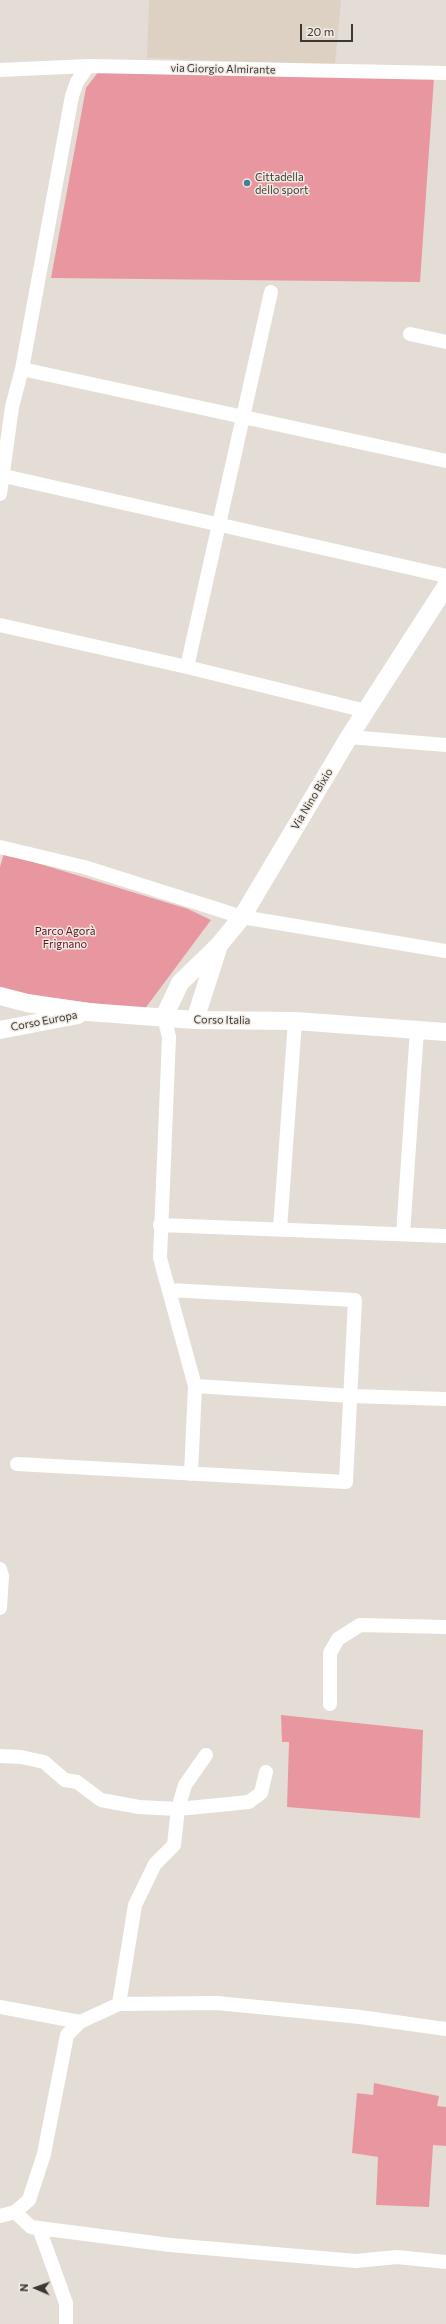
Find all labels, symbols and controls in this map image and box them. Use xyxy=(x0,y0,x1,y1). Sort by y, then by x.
scale bar xyxy=(302,16,355,42)
text: 20 m xyxy=(307,24,334,38)
street label: via Giorgio Almirante xyxy=(170,61,276,77)
place label: Cittadella dello sport xyxy=(255,170,308,196)
marker: Cittadella dello sport xyxy=(242,178,252,188)
street label: Via Nino Bixio xyxy=(288,766,336,832)
park label: Parco Agorà Frignano xyxy=(35,924,95,950)
street label: Corso Europa xyxy=(10,1008,78,1034)
street label: Corso Italia xyxy=(194,1013,250,1027)
north arrow xyxy=(16,2268,56,2308)
text: N xyxy=(17,2283,30,2292)

